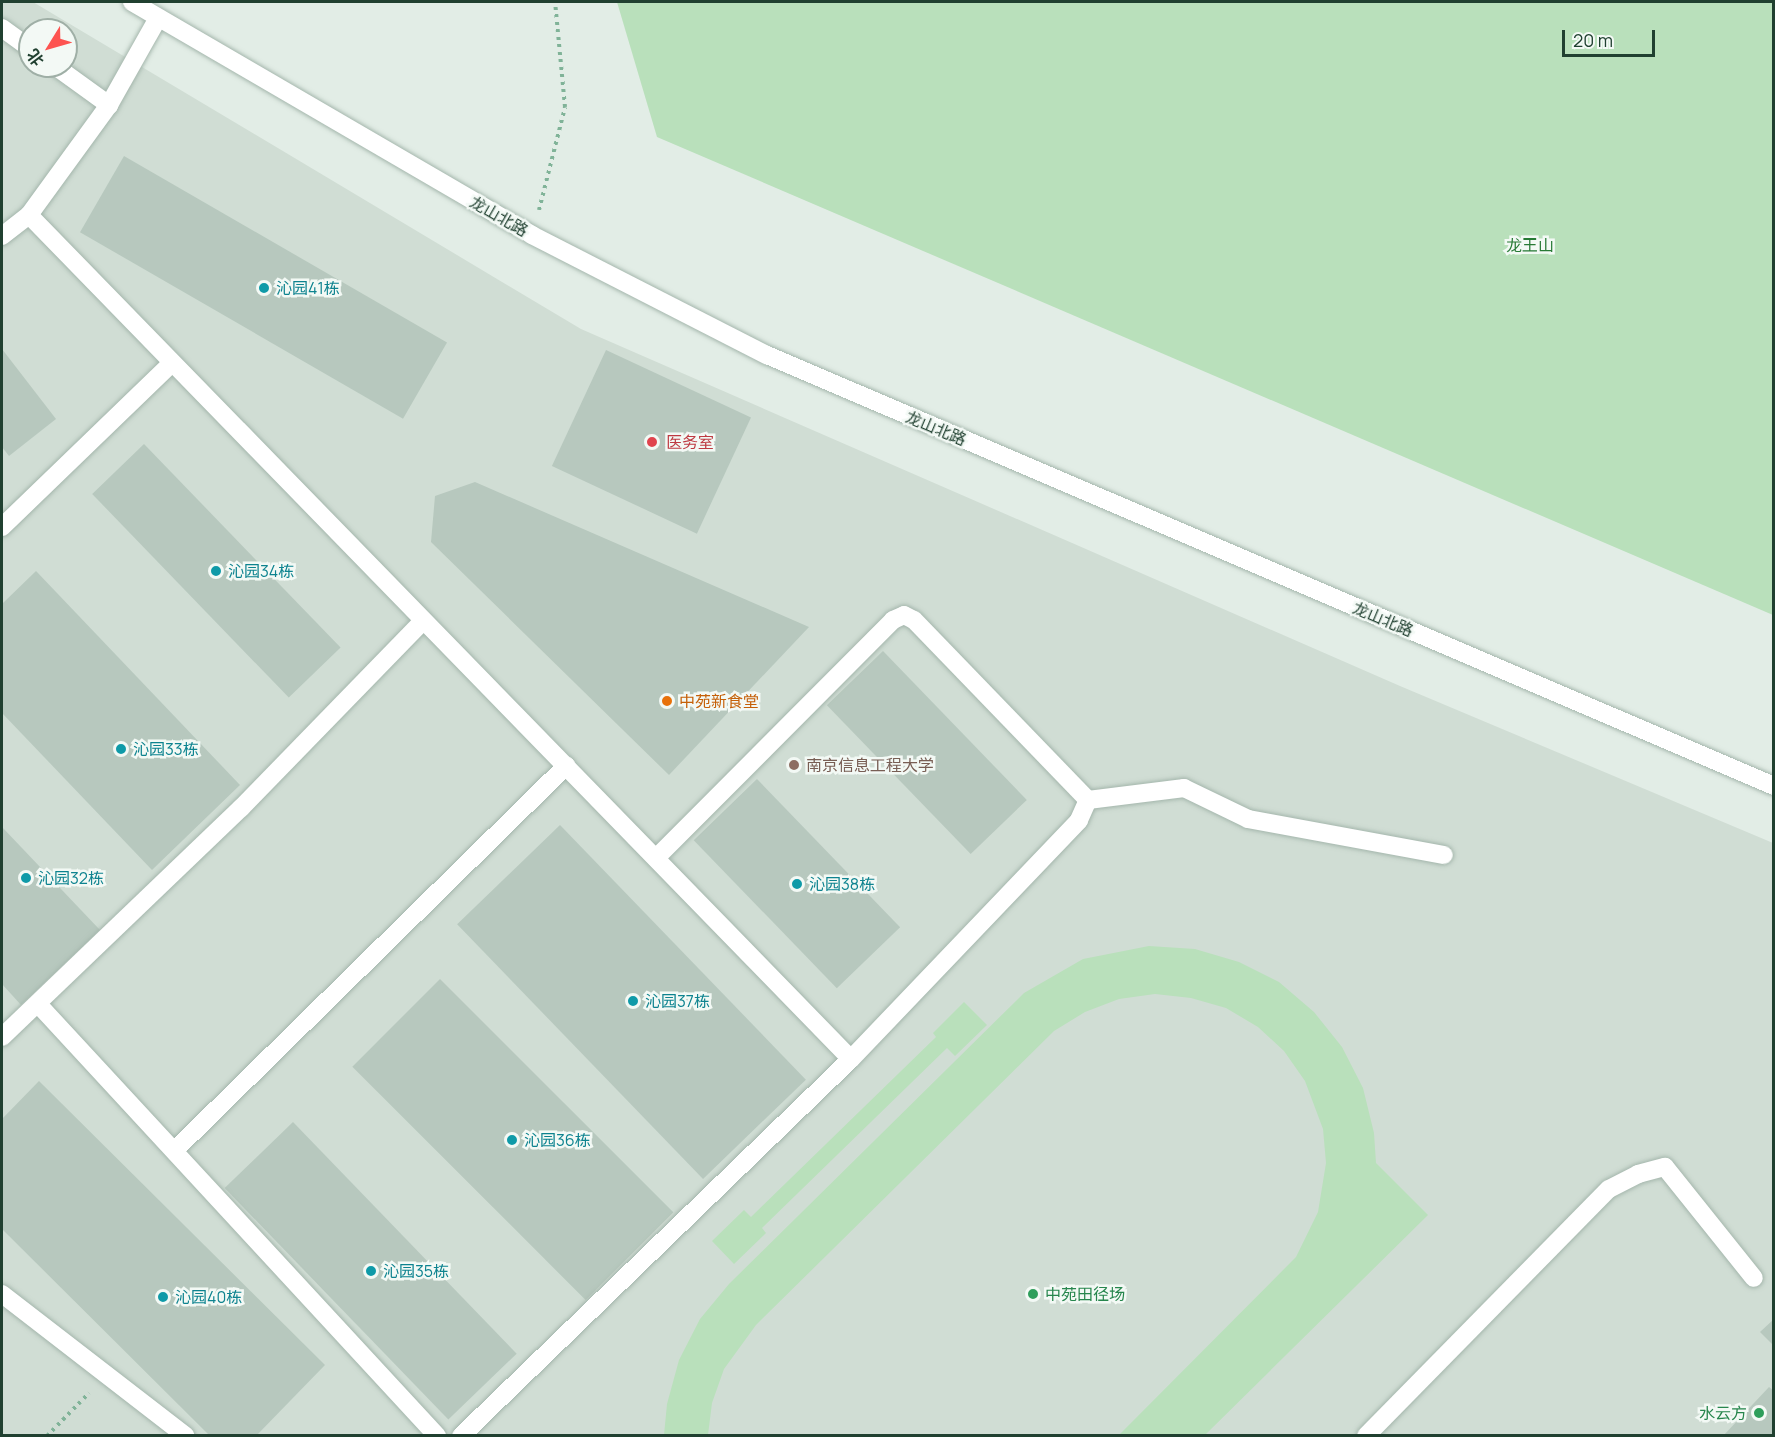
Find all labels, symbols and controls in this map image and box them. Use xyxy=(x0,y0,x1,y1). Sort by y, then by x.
north arrow xyxy=(18,18,78,78)
scale bar xyxy=(1565,18,1658,56)
text: 20 m xyxy=(1573,28,1613,52)
text: 北 xyxy=(22,45,49,71)
street label: 龙山北路 xyxy=(466,192,532,240)
park label: 龙王山 xyxy=(1506,235,1554,255)
place label: 沁园41栋 xyxy=(276,278,340,298)
marker: 沁园41栋 xyxy=(257,281,271,295)
street label: 龙山北路 xyxy=(903,407,969,449)
place label: 医务室 xyxy=(666,432,714,452)
marker: 医务室 xyxy=(643,433,661,451)
place label: 沁园34栋 xyxy=(228,561,294,581)
marker: 沁园34栋 xyxy=(209,564,223,578)
street label: 龙山北路 xyxy=(1350,598,1416,640)
place label: 中苑新食堂 xyxy=(679,691,759,711)
marker: 中苑新食堂 xyxy=(660,694,674,708)
place label: 沁园33栋 xyxy=(133,739,199,759)
marker: 沁园33栋 xyxy=(114,742,128,756)
place label: 南京信息工程大学 xyxy=(806,755,934,775)
marker: 南京信息工程大学 xyxy=(787,758,801,772)
place label: 沁园32栋 xyxy=(38,868,104,888)
marker: 沁园32栋 xyxy=(19,871,33,885)
place label: 沁园38栋 xyxy=(809,874,875,894)
marker: 沁园38栋 xyxy=(790,877,804,891)
place label: 沁园37栋 xyxy=(645,991,710,1011)
marker: 沁园37栋 xyxy=(626,994,640,1008)
place label: 沁园36栋 xyxy=(524,1130,591,1150)
marker: 沁园36栋 xyxy=(505,1133,519,1147)
place label: 沁园35栋 xyxy=(383,1261,449,1281)
marker: 沁园35栋 xyxy=(364,1264,378,1278)
place label: 中苑田径场 xyxy=(1045,1284,1125,1304)
place label: 沁园40栋 xyxy=(175,1287,242,1307)
marker: 中苑田径场 xyxy=(1026,1287,1040,1301)
marker: 沁园40栋 xyxy=(156,1290,170,1304)
place label: 水云方 xyxy=(1699,1403,1747,1423)
marker: 水云方 xyxy=(1752,1406,1766,1420)

